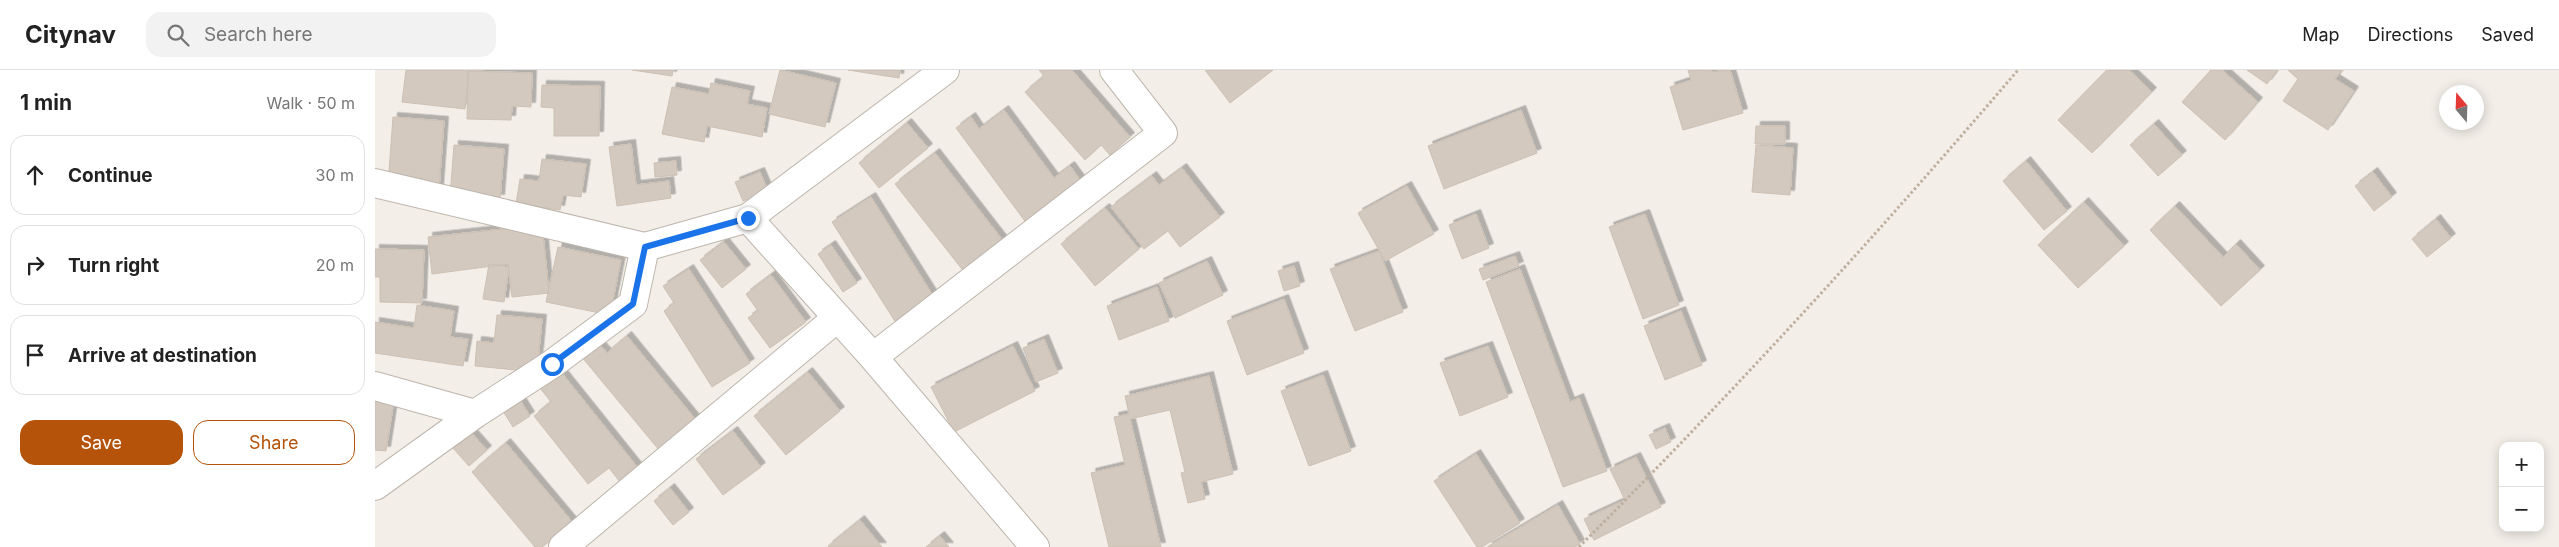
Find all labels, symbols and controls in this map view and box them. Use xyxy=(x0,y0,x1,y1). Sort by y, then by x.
search box xyxy=(146,12,496,57)
text: Citynav xyxy=(25,20,116,49)
icon: search xyxy=(164,21,192,49)
text: Search here xyxy=(204,23,313,46)
text: Map xyxy=(2302,24,2340,45)
text: Directions xyxy=(2368,24,2453,45)
text: Saved xyxy=(2481,24,2534,45)
north arrow xyxy=(2439,85,2484,130)
text: 1 min xyxy=(20,90,72,115)
text: Walk · 50 m xyxy=(266,93,355,113)
icon: ahead xyxy=(21,161,49,189)
text: Continue xyxy=(68,164,153,187)
text: 30 m xyxy=(316,165,354,185)
route end xyxy=(737,207,760,230)
icon: right xyxy=(21,251,49,279)
text: Turn right xyxy=(68,254,159,277)
text: 20 m xyxy=(316,255,354,275)
icon: arrive xyxy=(21,341,49,369)
text: Arrive at destination xyxy=(68,344,257,367)
route start xyxy=(541,353,564,376)
button: Save xyxy=(20,420,183,465)
button: Share xyxy=(193,420,355,465)
map controls xyxy=(2499,442,2544,532)
button: + xyxy=(2499,442,2544,487)
button: − xyxy=(2499,487,2544,532)

